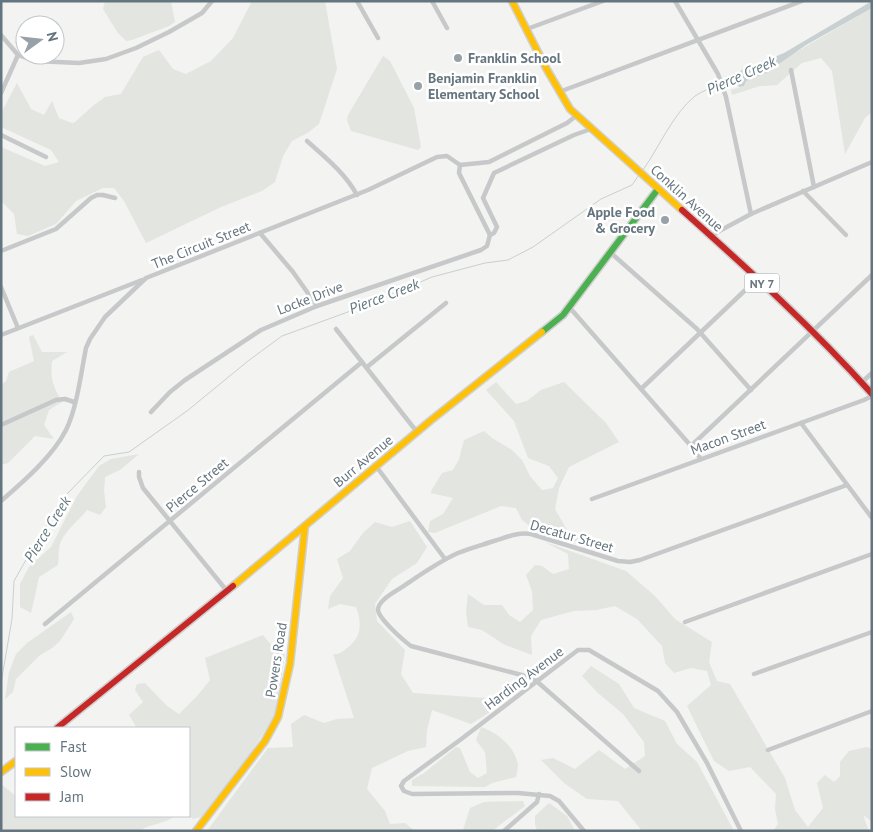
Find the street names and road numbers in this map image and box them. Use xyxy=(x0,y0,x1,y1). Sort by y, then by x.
street label: Conklin Avenue xyxy=(647,161,727,235)
street label: The Circuit Street xyxy=(149,217,253,273)
road number: NY 7 xyxy=(744,274,780,292)
street label: Locke Drive xyxy=(275,277,345,319)
street label: Macon Street xyxy=(688,415,768,459)
street label: Burr Avenue xyxy=(330,431,396,491)
street label: Pierce Street xyxy=(162,454,232,516)
street label: Decatur Street xyxy=(528,516,616,557)
street label: Powers Road xyxy=(261,621,291,699)
street label: Harding Avenue xyxy=(481,642,567,714)

